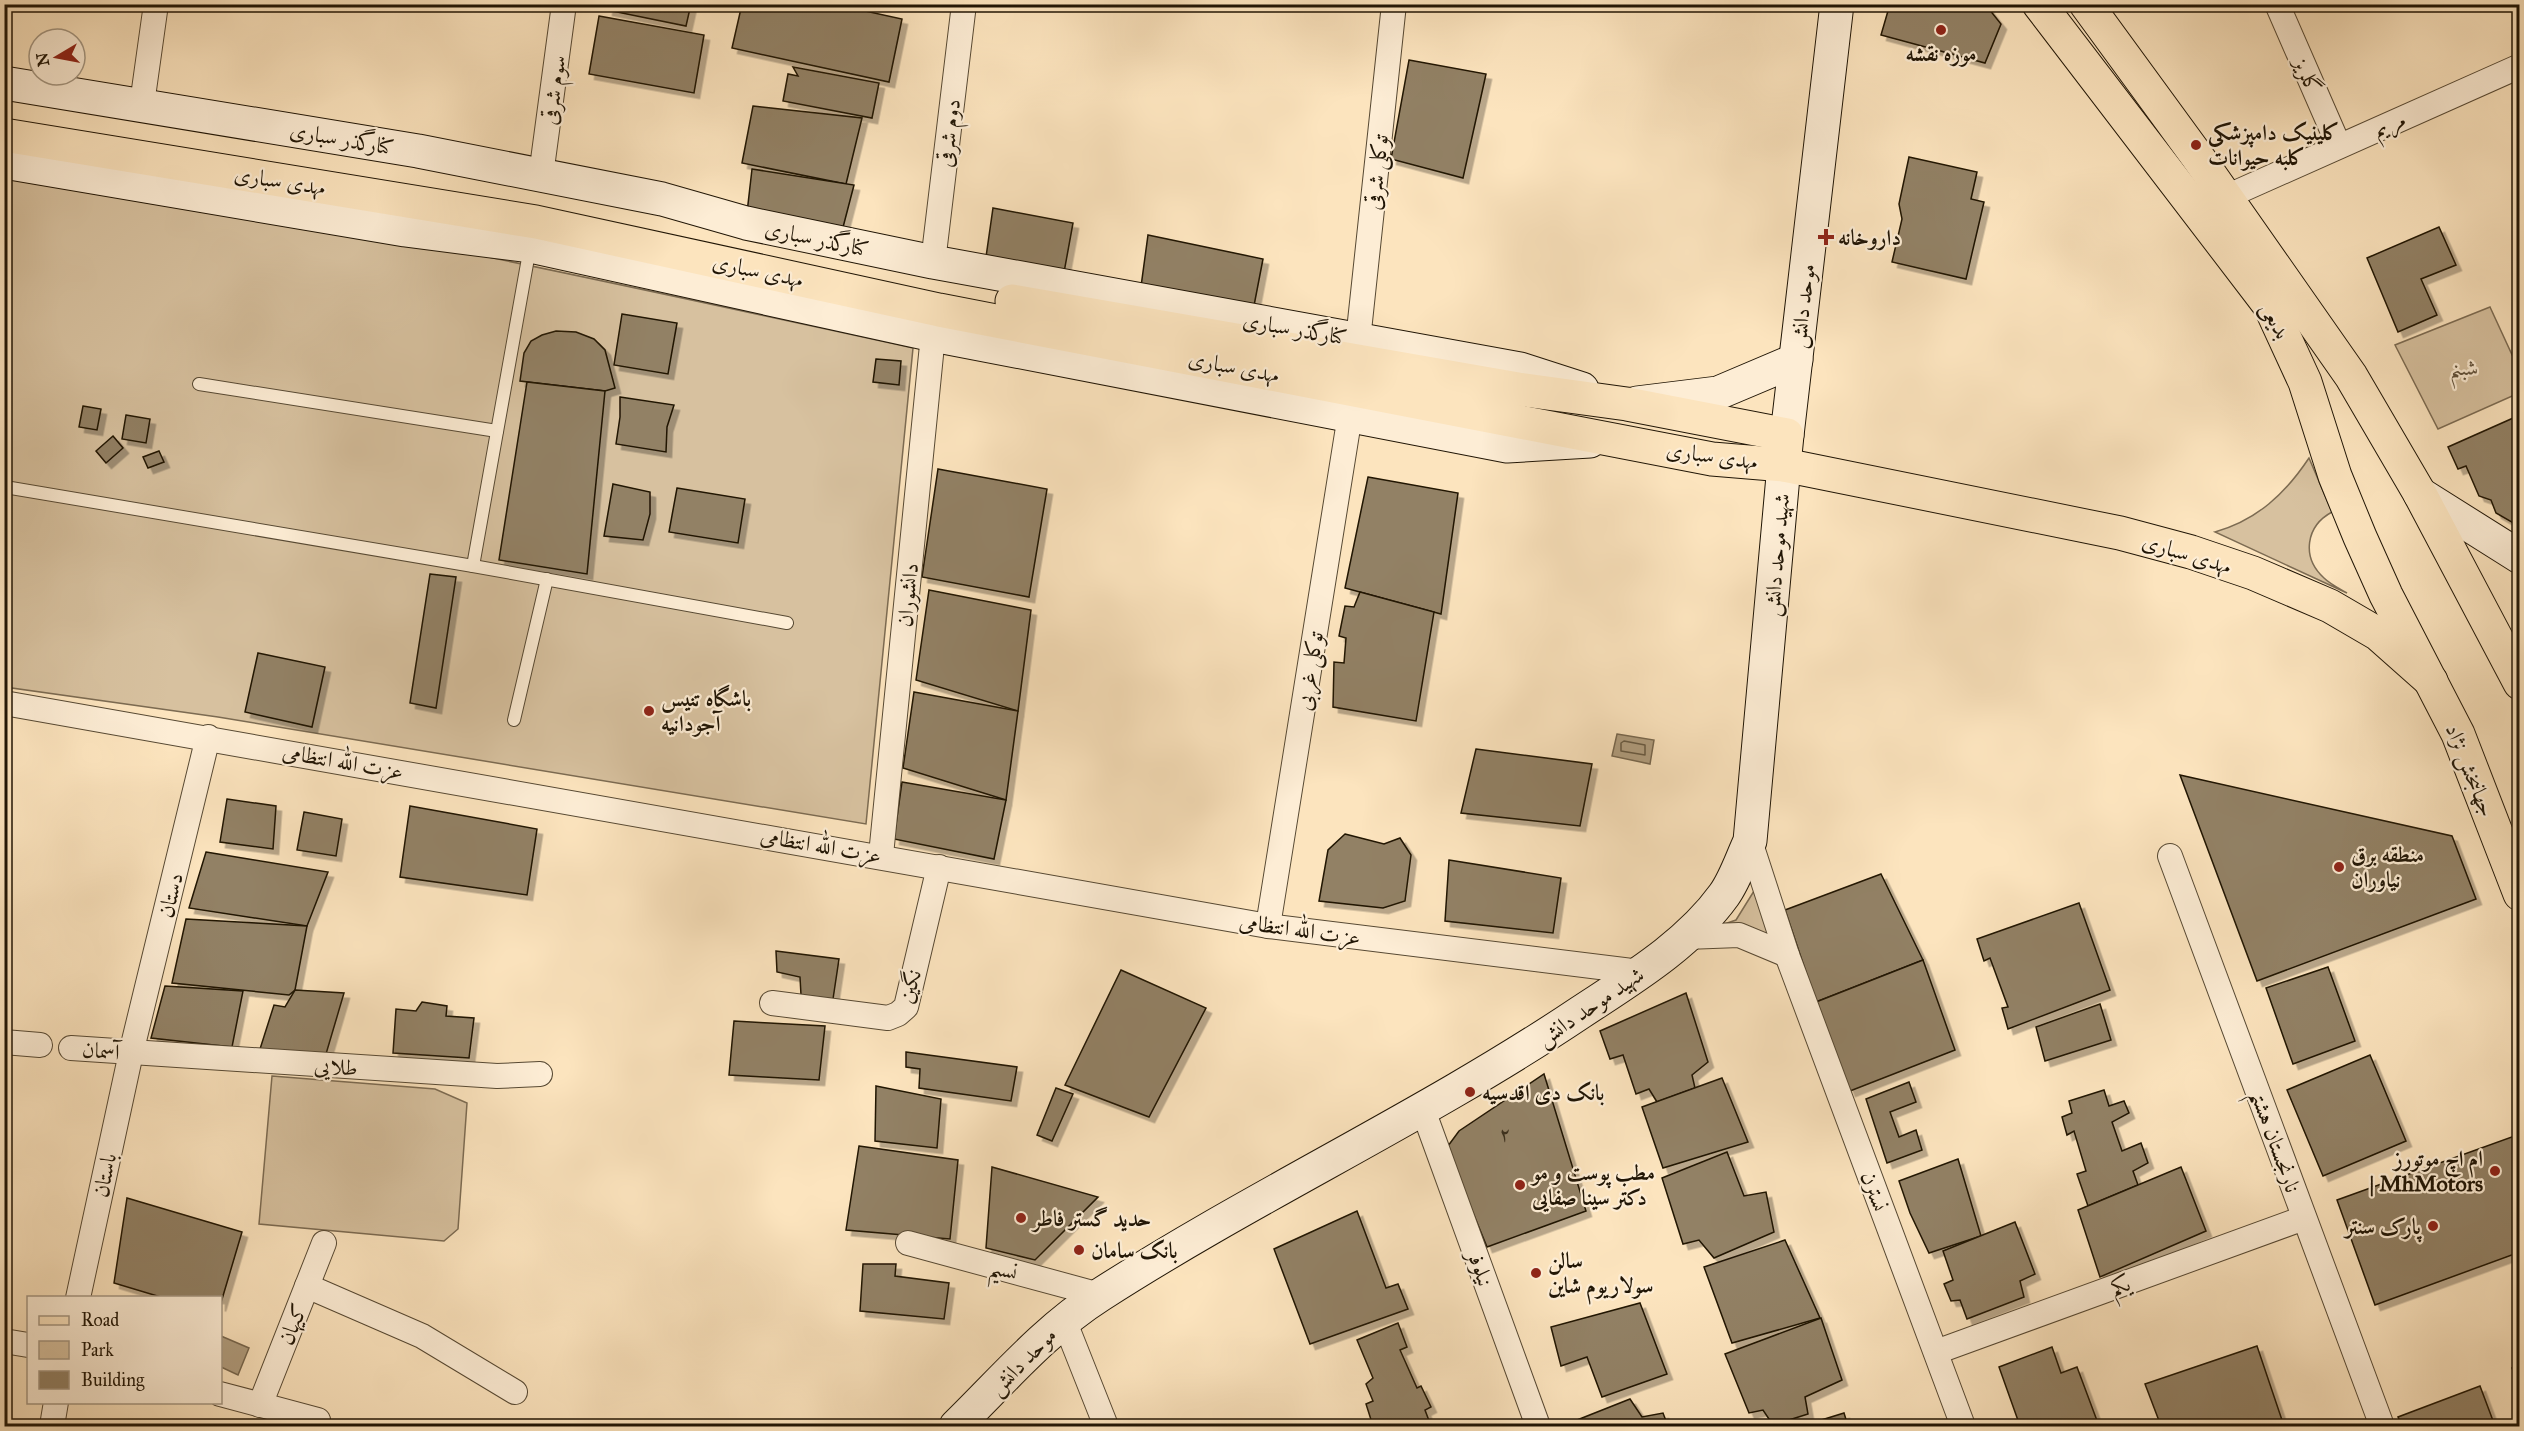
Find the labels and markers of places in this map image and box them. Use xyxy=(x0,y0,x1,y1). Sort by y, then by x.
marker: موزه نقشه xyxy=(1934,23,1948,37)
place label: موزه نقشه xyxy=(1905,40,1977,67)
place label: کلینیک دامپزشکی کلبه حیوانات xyxy=(2208,119,2340,171)
marker: کلینیک دامپزشکی کلبه حیوانات xyxy=(2189,138,2203,152)
place label: داروخانه xyxy=(1838,224,1901,251)
marker: داروخانه xyxy=(1819,230,1833,244)
place label: باشگاه تنیس آجودانیه xyxy=(661,684,751,737)
marker: باشگاه تنیس آجودانیه xyxy=(642,704,656,718)
place label: منطقه برق نیاوران xyxy=(2351,841,2424,893)
marker: منطقه برق نیاوران xyxy=(2332,860,2346,874)
place label: بانک دی اقدسیه xyxy=(1482,1079,1604,1106)
marker: بانک دی اقدسیه xyxy=(1463,1085,1477,1099)
place label: ام اچ موتورز | MhMotors xyxy=(2369,1145,2483,1197)
place label: مطب پوست و مو دکتر سینا صفایی xyxy=(1530,1159,1655,1213)
marker: ام اچ موتورز | MhMotors xyxy=(2488,1164,2502,1178)
marker: مطب پوست و مو دکتر سینا صفایی xyxy=(1513,1178,1527,1192)
place label: حدید گستر فاطر xyxy=(1031,1205,1151,1233)
marker: حدید گستر فاطر xyxy=(1014,1211,1028,1225)
place label: پارک سنتر xyxy=(2342,1213,2423,1243)
marker: پارک سنتر xyxy=(2426,1219,2440,1233)
place label: بانک سامان xyxy=(1091,1237,1178,1264)
marker: بانک سامان xyxy=(1072,1243,1086,1257)
place label: سالن سولاریوم شاین xyxy=(1548,1247,1653,1305)
marker: سالن سولاریوم شاین xyxy=(1529,1266,1543,1280)

